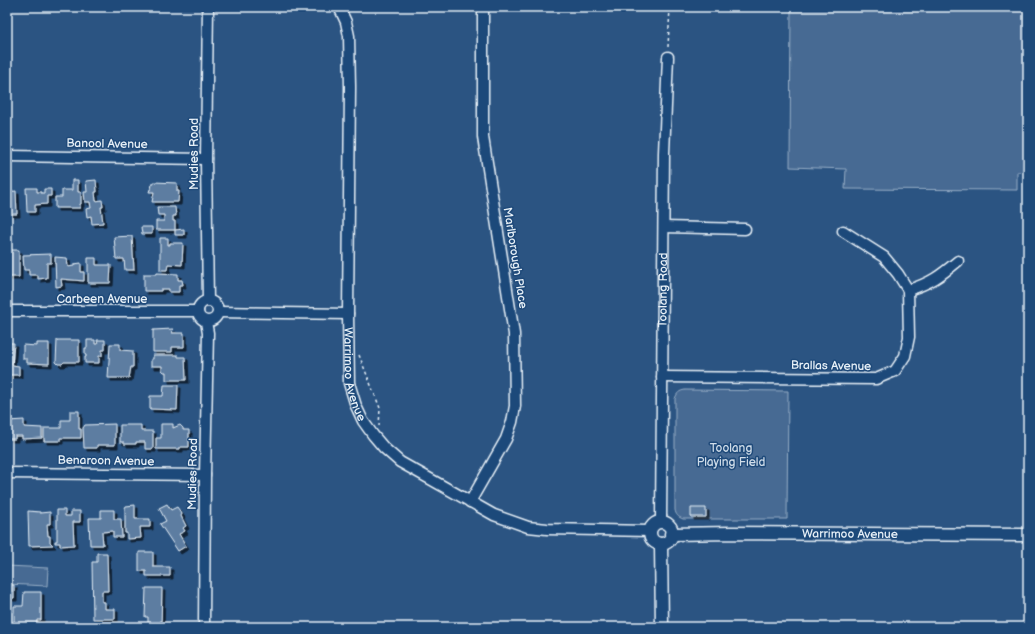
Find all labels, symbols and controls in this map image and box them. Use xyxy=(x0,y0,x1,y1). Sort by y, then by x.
street label: Mudies Road xyxy=(187,118,202,190)
street label: Banool Avenue xyxy=(66,136,148,152)
street label: Marlborough Place xyxy=(500,206,530,310)
street label: Toolang Road xyxy=(655,252,671,328)
street label: Carbeen Avenue xyxy=(57,292,147,307)
street label: Warrimoo Avenue xyxy=(341,327,370,424)
street label: Brallas Avenue xyxy=(791,358,871,374)
street label: Mudies Road xyxy=(185,438,201,510)
park label: Toolang Playing Field xyxy=(697,441,765,470)
street label: Benaroon Avenue xyxy=(57,453,155,469)
street label: Warrimoo Avenue xyxy=(802,526,898,542)

